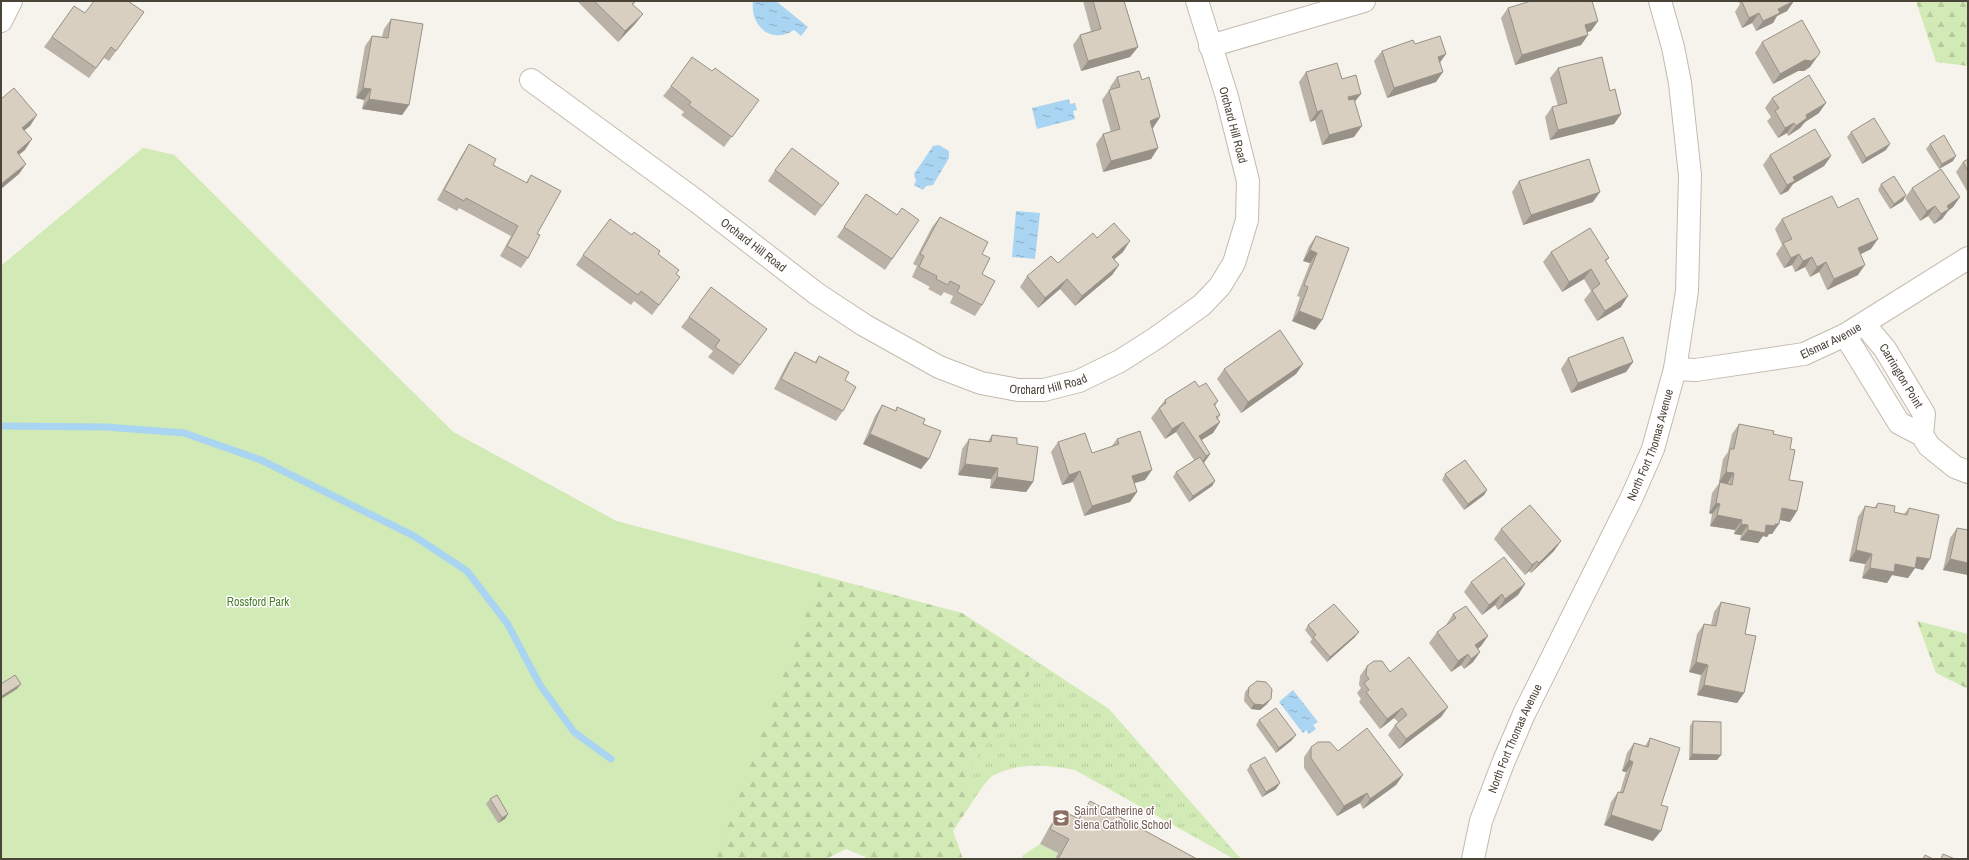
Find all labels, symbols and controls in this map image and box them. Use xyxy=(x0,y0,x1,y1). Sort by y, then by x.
street label: Orchard Hill Road xyxy=(1215,85,1251,165)
street label: Orchard Hill Road xyxy=(717,215,790,275)
street label: Elsmar Avenue xyxy=(1798,319,1864,363)
street label: Carrington Point xyxy=(1876,340,1927,411)
street label: Orchard Hill Road xyxy=(1008,370,1090,398)
street label: North Fort Thomas Avenue xyxy=(1623,387,1677,503)
park label: Rossford Park xyxy=(227,594,289,610)
street label: North Fort Thomas Avenue xyxy=(1484,681,1546,795)
place label: Saint Catherine of Siena Catholic School xyxy=(1074,803,1171,833)
school or university icon: Saint Catherine of Siena Catholic School xyxy=(1051,808,1071,828)

